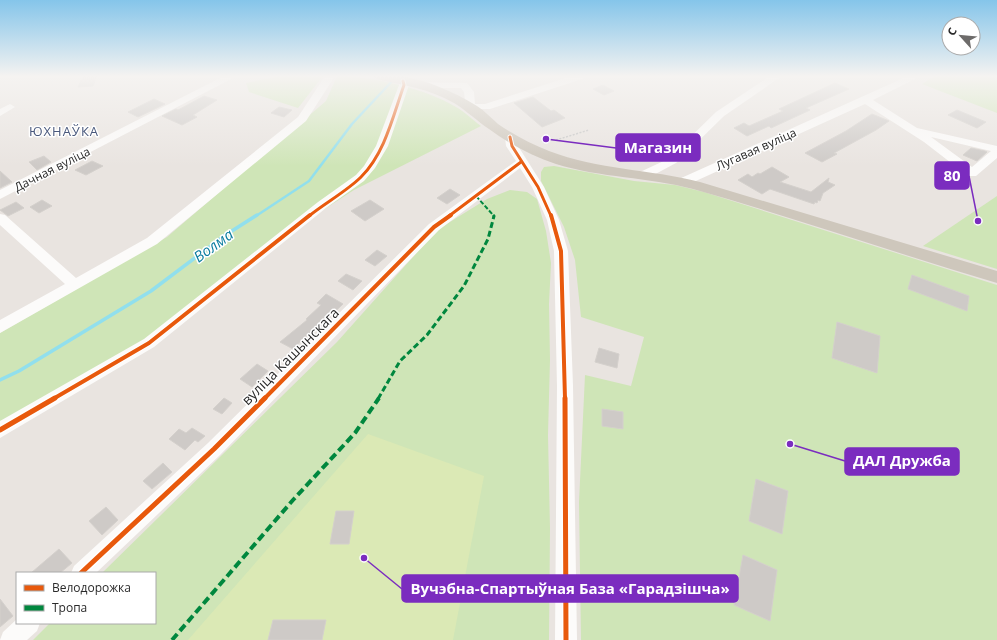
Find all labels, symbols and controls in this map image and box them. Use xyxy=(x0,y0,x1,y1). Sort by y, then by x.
north arrow xyxy=(941,16,981,56)
text: С xyxy=(943,25,960,38)
district label: ЮХНАЎКА xyxy=(29,122,99,140)
street label: Лугавая вуліца xyxy=(713,124,799,174)
callout: Магазин xyxy=(616,134,700,161)
text: Магазин xyxy=(624,137,692,157)
street label: Дачная вуліца xyxy=(11,143,93,195)
callout: 80 xyxy=(935,162,969,189)
text: 80 xyxy=(943,165,961,185)
water label: Волма xyxy=(189,224,237,266)
street label: вуліца Кашынскага xyxy=(237,303,343,409)
callout: ДАЛ Дружба xyxy=(845,448,959,475)
text: ДАЛ Дружба xyxy=(853,450,951,470)
legend xyxy=(16,572,156,624)
callout: Вучэбна-Спартыўная База «Гарадзішча» xyxy=(402,575,738,602)
text: Вучэбна-Спартыўная База «Гарадзішча» xyxy=(410,578,730,598)
text: Велодорожка xyxy=(52,579,131,596)
text: Тропа xyxy=(52,599,87,616)

